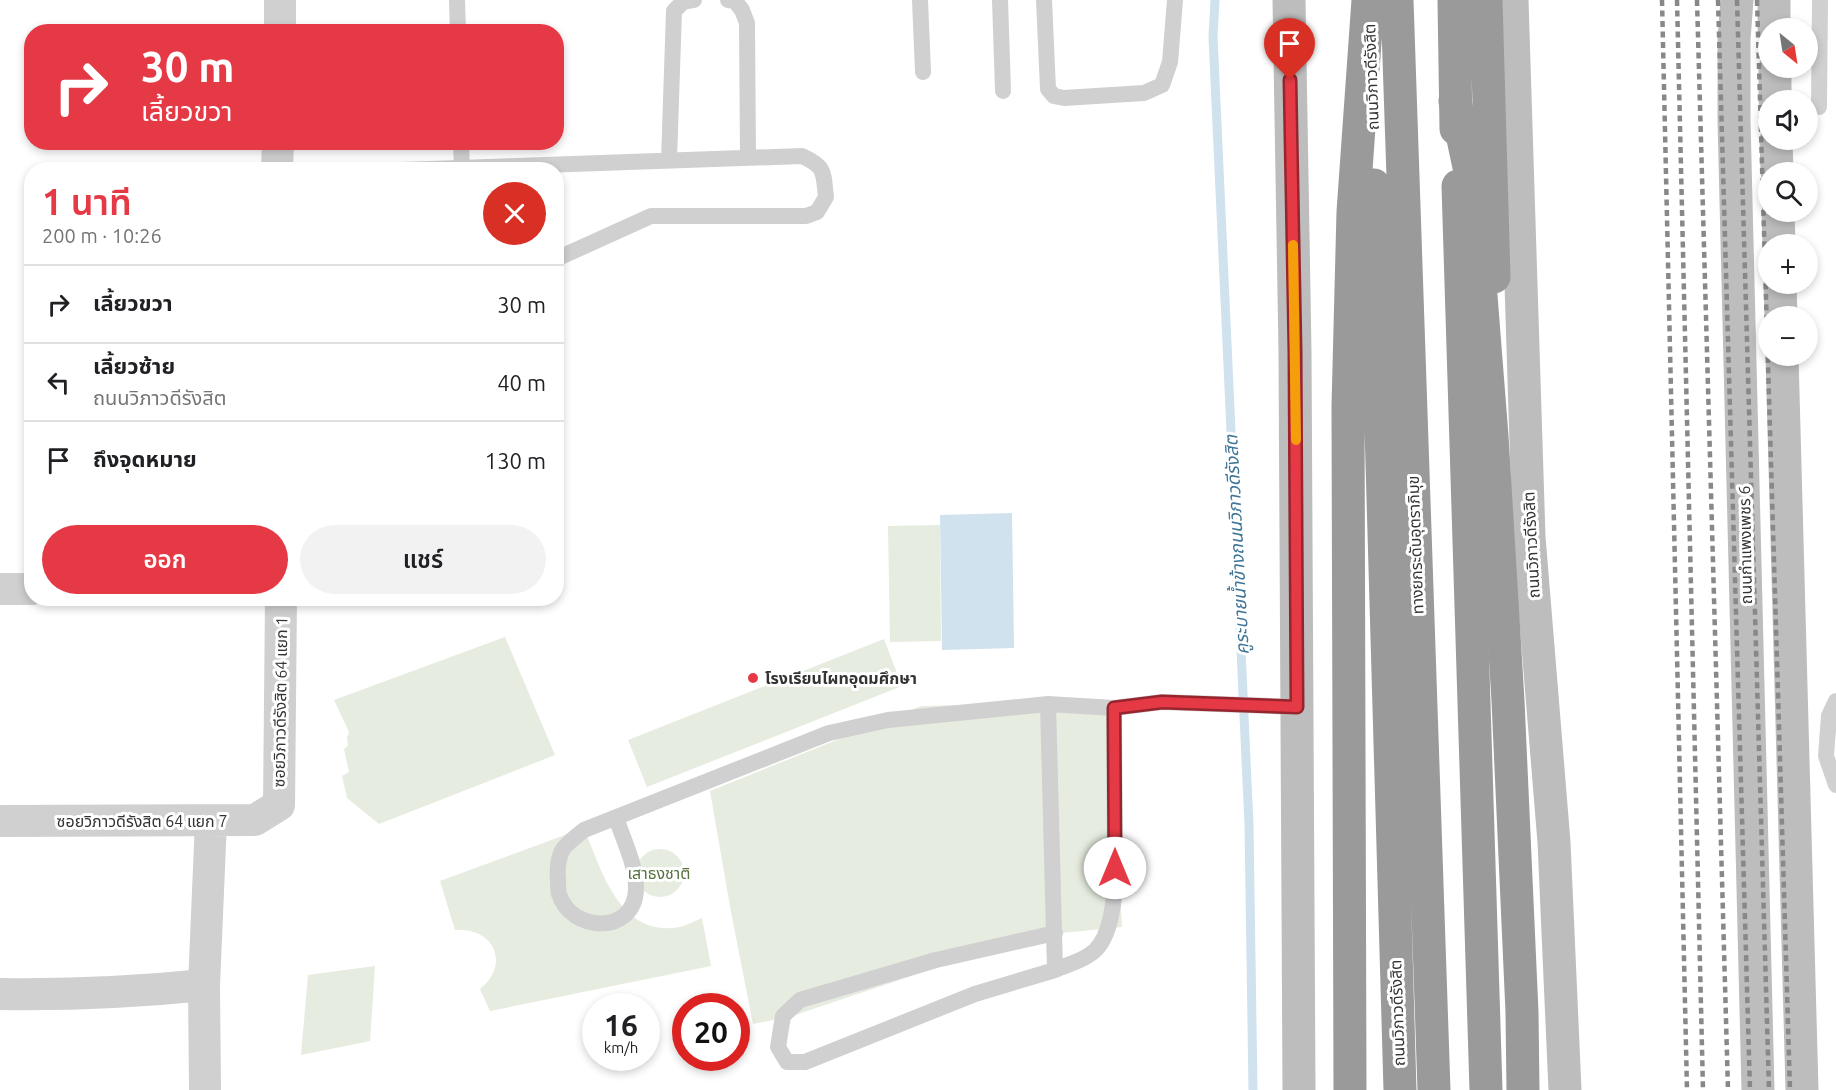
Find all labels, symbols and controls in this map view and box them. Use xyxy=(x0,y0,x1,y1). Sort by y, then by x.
pin xyxy=(1264,18,1315,80)
north arrow xyxy=(1758,18,1818,78)
map controls xyxy=(1758,18,1818,366)
street label: ถนนวิภาวดีรังสิต xyxy=(1360,23,1382,131)
icon: arrive xyxy=(1273,27,1306,60)
text: 30 m xyxy=(141,43,235,90)
icon: right xyxy=(42,48,120,126)
button: sound xyxy=(1758,90,1818,150)
text: เลี้ยวขวา xyxy=(141,96,232,126)
button: search xyxy=(1758,162,1818,222)
text: 1 นาที xyxy=(42,181,132,222)
button: close xyxy=(483,182,546,245)
text: 200 m · 10:26 xyxy=(42,224,162,247)
button: + xyxy=(1758,234,1818,294)
icon: right xyxy=(42,288,75,321)
text: เลี้ยวขวา xyxy=(93,290,173,315)
text: 30 m xyxy=(497,292,546,317)
button: − xyxy=(1758,306,1818,366)
text: เลี้ยวซ้าย xyxy=(93,353,175,378)
icon: left xyxy=(42,366,75,399)
text: 40 m xyxy=(497,370,546,395)
text: ถนนวิภาวดีรังสิต xyxy=(93,386,226,409)
water label: คูระบายน้ำข้างถนนวิภาวดีรังสิต xyxy=(1218,433,1254,655)
icon: arrive xyxy=(42,444,75,477)
text: ถึงจุดหมาย xyxy=(93,446,197,471)
text: 130 m xyxy=(485,448,546,473)
street label: ทางยกระดับอุตราภิมุข xyxy=(1404,475,1427,615)
street label: ถนนกำแพงเพชร 6 xyxy=(1735,486,1755,604)
street label: ถนนวิภาวดีรังสิต xyxy=(1519,491,1543,599)
button: ออก xyxy=(42,525,288,594)
button: แชร์ xyxy=(300,525,546,594)
street label: ซอยวิภาวดีรังสิต 64 แยก 1 xyxy=(270,616,290,788)
place label: โรงเรียนไผทอุดมศึกษา xyxy=(765,669,917,688)
marker: โรงเรียนไผทอุดมศึกษา xyxy=(746,671,760,685)
street label: ซอยวิภาวดีรังสิต 64 แยก 7 xyxy=(57,812,227,830)
position arrow xyxy=(1083,836,1147,900)
park label: เสาธงชาติ xyxy=(628,864,690,882)
street label: ถนนวิภาวดีรังสิต xyxy=(1386,959,1408,1067)
speed limit sign: 20 xyxy=(672,993,750,1071)
text: 16 xyxy=(604,1008,638,1042)
text: km/h xyxy=(604,1039,638,1056)

